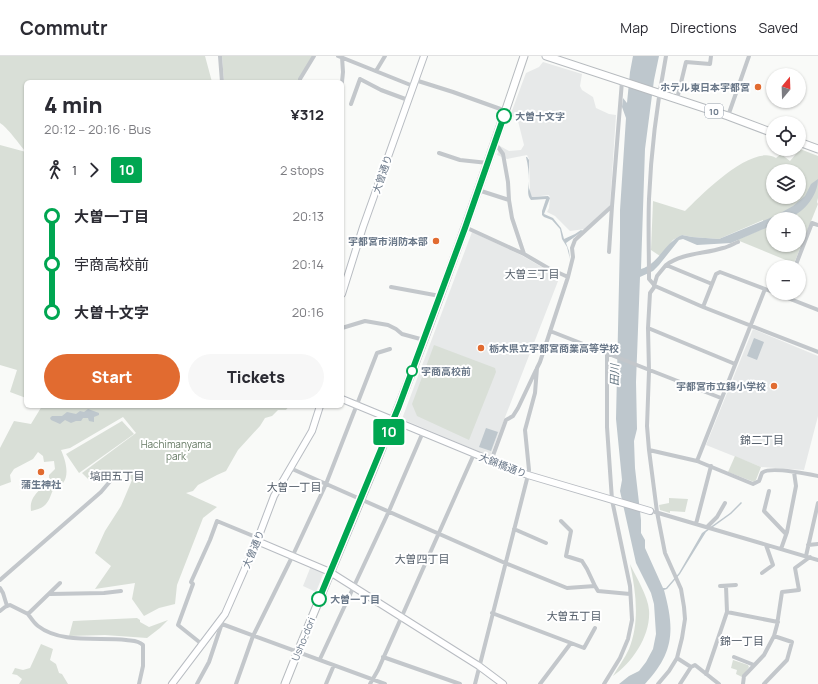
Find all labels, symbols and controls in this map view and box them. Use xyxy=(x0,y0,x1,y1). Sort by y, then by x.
text: Commutr xyxy=(20,15,108,41)
text: Map xyxy=(620,18,648,37)
text: Directions xyxy=(670,18,737,37)
text: Saved xyxy=(759,18,798,37)
north arrow xyxy=(766,68,806,108)
map controls xyxy=(766,68,806,300)
place label: ホテル東日本宇都宮 xyxy=(660,80,750,94)
marker: ホテル東日本宇都宮 xyxy=(753,82,763,92)
text: 4 min xyxy=(44,90,103,120)
text: ¥312 xyxy=(291,104,324,125)
road number: 10 xyxy=(705,104,723,118)
marker: 大曽十文字 xyxy=(496,108,512,124)
place label: 大曽十文字 xyxy=(515,109,565,123)
button: locate xyxy=(766,116,806,156)
text: 20:12 – 20:16 · Bus xyxy=(44,120,151,138)
street label: 大曽通り xyxy=(369,153,395,195)
icon: walk xyxy=(44,159,66,181)
icon: forward xyxy=(83,159,105,181)
text: 10 xyxy=(119,160,134,179)
text: 1 xyxy=(72,161,77,179)
text: 2 stops xyxy=(280,161,324,179)
button: layers xyxy=(766,164,806,204)
text: 大曽一丁目 xyxy=(74,206,149,227)
text: 20:13 xyxy=(293,207,324,225)
button: + xyxy=(766,212,806,252)
place label: 宇都宮市消防本部 xyxy=(348,234,428,248)
marker: 宇都宮市消防本部 xyxy=(431,236,441,246)
text: 宇商高校前 xyxy=(74,254,149,275)
text: 20:14 xyxy=(292,255,324,273)
button: − xyxy=(766,260,806,300)
district label: 大曽三丁目 xyxy=(505,266,560,281)
text: 大曽十文字 xyxy=(74,302,149,323)
text: 20:16 xyxy=(292,303,324,321)
place label: 栃木県立宇都宮商業高等学校 xyxy=(489,341,619,355)
marker: 栃木県立宇都宮商業高等学校 xyxy=(476,343,486,353)
button: Start xyxy=(44,354,180,400)
button: Tickets xyxy=(188,354,324,400)
water label: 田川 xyxy=(606,363,622,386)
place label: 宇商高校前 xyxy=(421,364,471,378)
marker: 宇商高校前 xyxy=(406,365,418,377)
place label: 宇都宮市立錦小学校 xyxy=(676,379,766,393)
marker: 宇都宮市立錦小学校 xyxy=(769,381,779,391)
line badge: 10 xyxy=(371,419,407,445)
text: 10 xyxy=(381,422,397,441)
district label: 錦二丁目 xyxy=(740,432,784,447)
park label: Hachimanyama park xyxy=(141,437,211,463)
street label: 大錦橋通り xyxy=(477,450,529,480)
marker: 蒲生神社 xyxy=(36,467,46,477)
district label: 塙田五丁目 xyxy=(90,468,145,483)
place label: 蒲生神社 xyxy=(21,477,62,491)
district label: 大曽一丁目 xyxy=(267,479,322,494)
street label: 大曽通り xyxy=(239,528,267,570)
district label: 大曽四丁目 xyxy=(395,551,450,566)
marker: 大曽一丁目 xyxy=(311,591,327,607)
place label: 大曽一丁目 xyxy=(330,592,380,606)
district label: 大曽五丁目 xyxy=(547,608,602,623)
street label: Usho-dori xyxy=(288,615,318,663)
district label: 錦一丁目 xyxy=(720,633,764,648)

